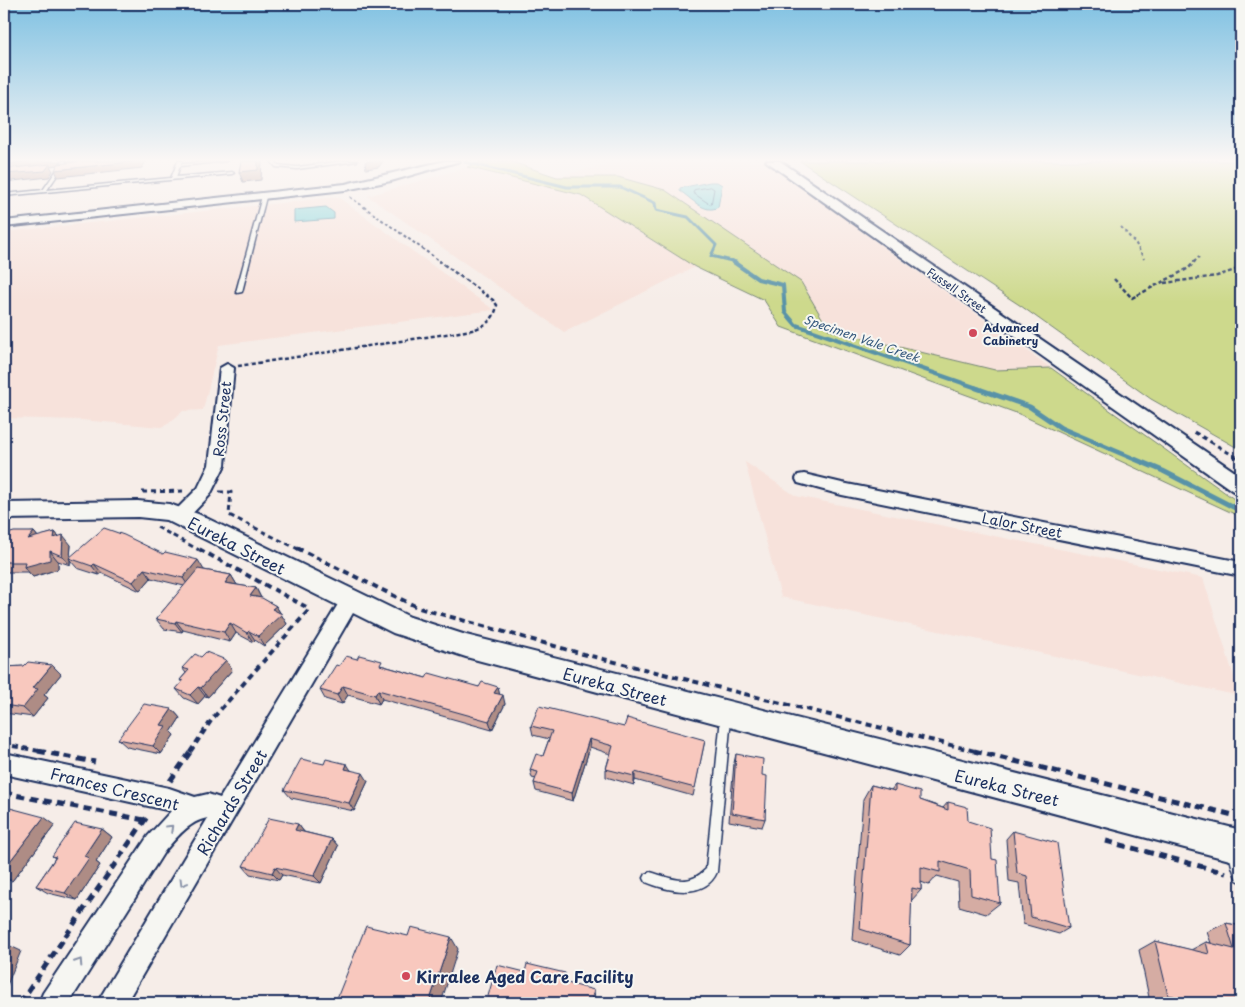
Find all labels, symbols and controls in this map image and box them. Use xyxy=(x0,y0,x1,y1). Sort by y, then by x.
street label: Fussell Street xyxy=(924,263,991,317)
water label: Specimen Vale Creek xyxy=(802,310,923,366)
place label: Advanced Cabinetry xyxy=(983,319,1039,349)
marker: Advanced Cabinetry xyxy=(967,327,979,339)
street label: Ross Street xyxy=(208,380,236,458)
street label: Lalor Street xyxy=(980,507,1064,543)
street label: Eureka Street xyxy=(184,510,290,580)
street label: Eureka Street xyxy=(560,661,670,712)
street label: Richards Street xyxy=(190,744,272,860)
street label: Frances Crescent xyxy=(48,760,182,816)
street label: Eureka Street xyxy=(952,762,1062,812)
one-way arrow xyxy=(164,825,173,834)
one-way arrow xyxy=(179,877,189,886)
one-way arrow xyxy=(73,959,82,968)
place label: Kirralee Aged Care Facility xyxy=(416,964,634,988)
marker: Kirralee Aged Care Facility xyxy=(400,970,412,982)

